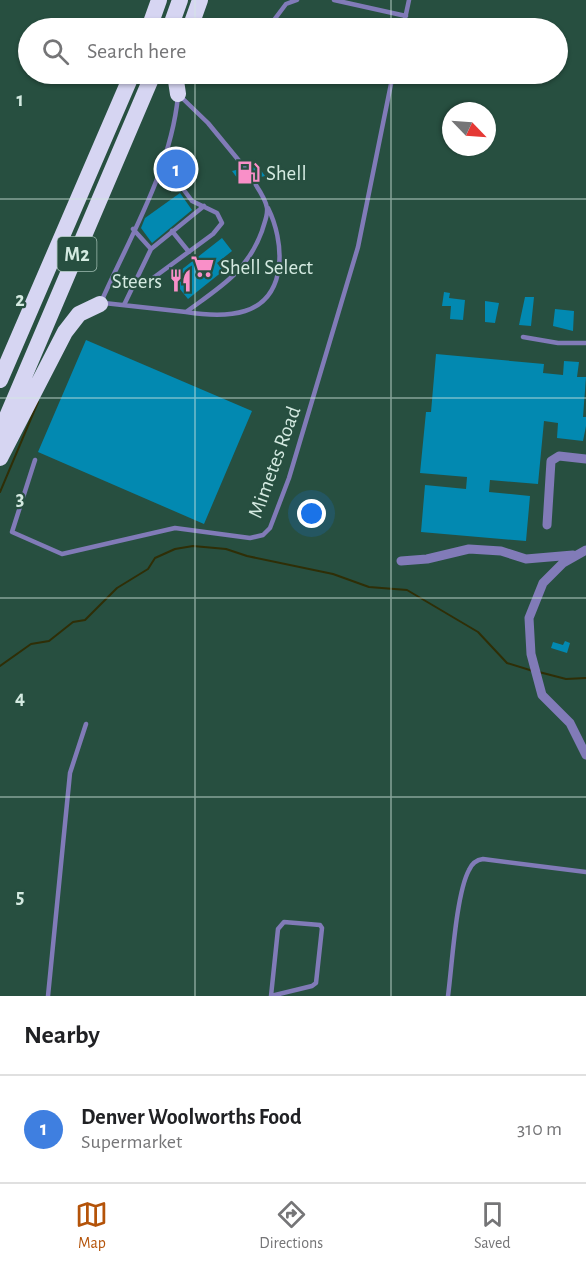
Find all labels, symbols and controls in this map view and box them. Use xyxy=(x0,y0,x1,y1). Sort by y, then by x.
search box xyxy=(18,18,568,84)
icon: search xyxy=(39,35,72,68)
text: Search here xyxy=(87,40,186,62)
text: 1 xyxy=(16,90,24,110)
north arrow xyxy=(442,102,496,156)
pin: 1 xyxy=(156,146,195,192)
fuel station icon: Shell xyxy=(235,160,261,186)
place label: Shell xyxy=(266,163,307,184)
road number: M2 xyxy=(58,237,97,271)
supermarket icon: Shell Select xyxy=(189,254,215,280)
place label: Shell Select xyxy=(220,257,313,278)
restaurant icon: Steers xyxy=(167,268,193,294)
place label: Steers xyxy=(112,271,162,292)
text: 2 xyxy=(15,290,25,310)
street label: Mimetes Road xyxy=(245,403,304,521)
text: 3 xyxy=(16,489,24,509)
your location xyxy=(297,499,326,528)
text: 4 xyxy=(15,688,25,708)
text: 5 xyxy=(16,887,24,907)
text: Nearby xyxy=(24,1022,100,1048)
text: Denver Woolworths Food xyxy=(81,1106,302,1128)
text: 1 xyxy=(40,1119,47,1139)
text: 310 m xyxy=(517,1119,562,1139)
text: Supermarket xyxy=(81,1132,182,1152)
tab: Map xyxy=(75,1198,108,1253)
tab: Directions xyxy=(259,1198,323,1253)
tab: Saved xyxy=(474,1198,511,1253)

